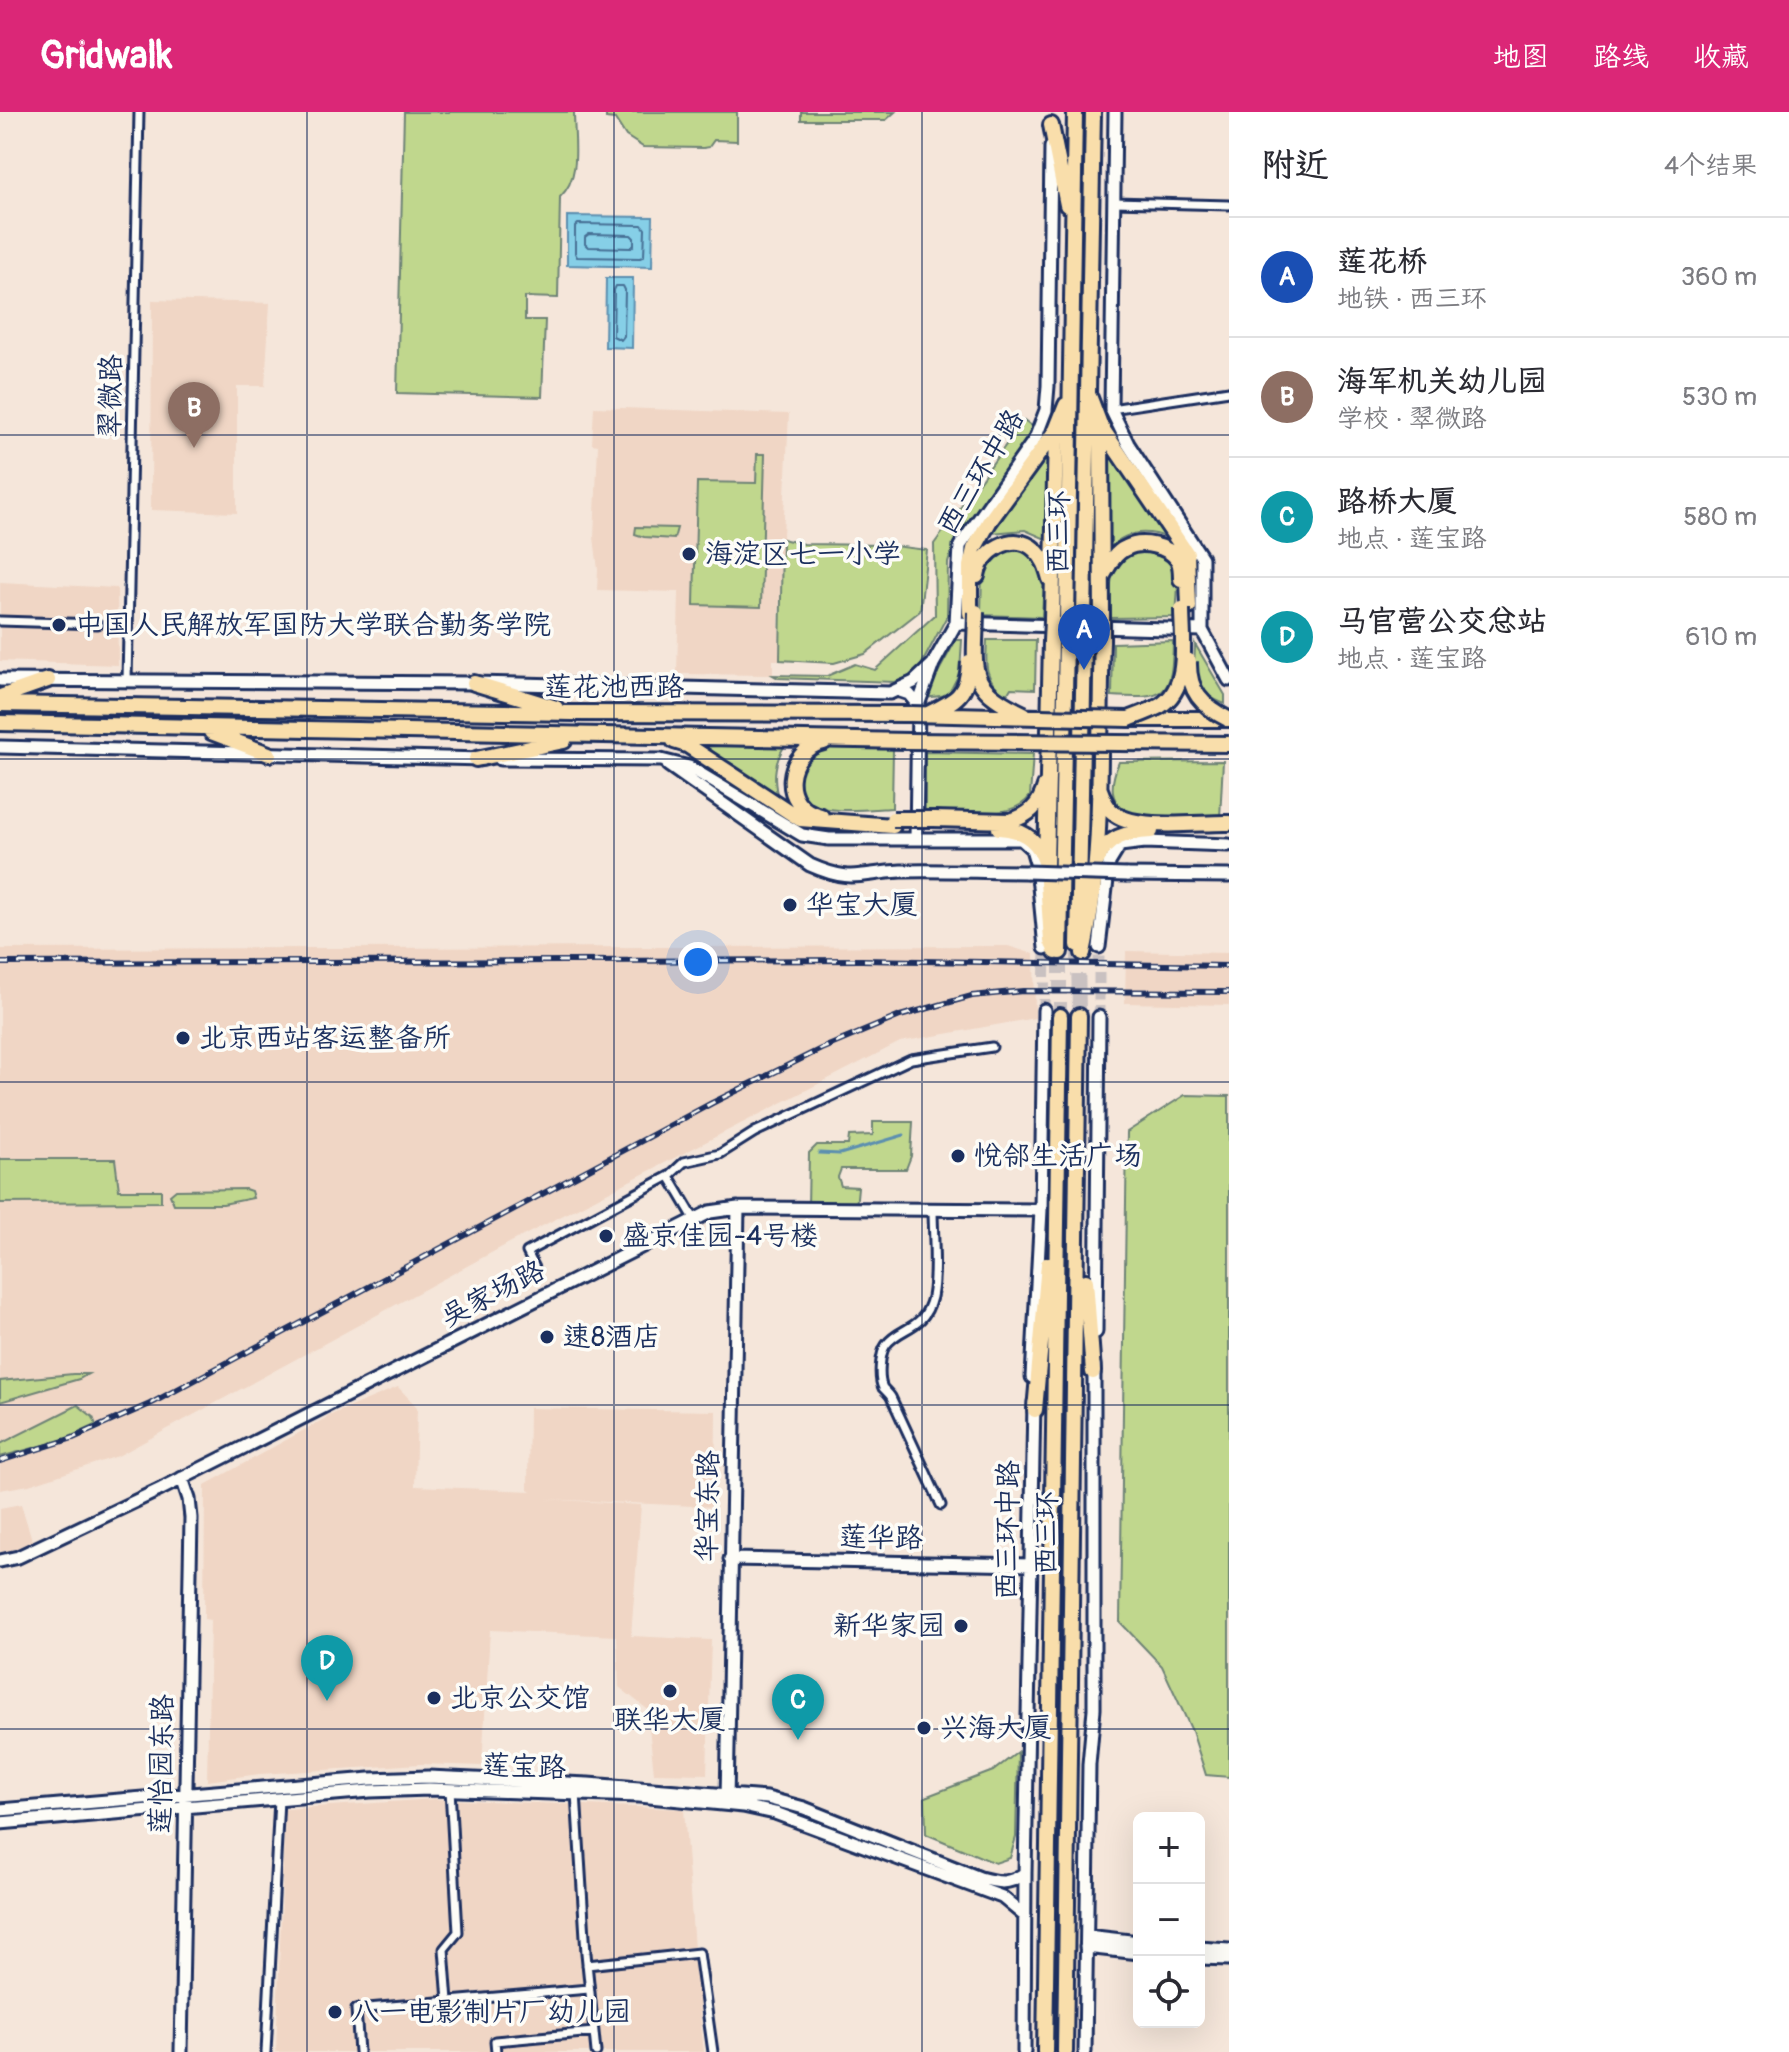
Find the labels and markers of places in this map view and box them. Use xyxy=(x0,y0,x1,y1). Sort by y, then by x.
pin: B xyxy=(168,382,220,448)
place label: 海淀区七一小学 xyxy=(705,537,901,572)
marker: 海淀区七一小学 xyxy=(680,545,698,563)
pin: A xyxy=(1058,604,1110,670)
place label: 中国人民解放军国防大学联合勤务学院 xyxy=(75,608,551,643)
marker: 中国人民解放军国防大学联合勤务学院 xyxy=(50,616,68,634)
place label: 华宝大厦 xyxy=(806,888,918,923)
marker: 华宝大厦 xyxy=(781,896,799,914)
place label: 北京西站客运整备所 xyxy=(199,1021,451,1056)
marker: 北京西站客运整备所 xyxy=(174,1029,192,1047)
place label: 悦邻生活广场 xyxy=(974,1139,1142,1174)
marker: 悦邻生活广场 xyxy=(949,1147,967,1165)
place label: 盛京佳园-4号楼 xyxy=(622,1219,818,1254)
marker: 盛京佳园-4号楼 xyxy=(597,1227,615,1245)
place label: 速8酒店 xyxy=(563,1320,661,1355)
marker: 速8酒店 xyxy=(538,1328,556,1346)
place label: 新华家园 xyxy=(833,1609,945,1644)
marker: 新华家园 xyxy=(952,1617,970,1635)
pin: D xyxy=(301,1635,353,1701)
pin: C xyxy=(772,1674,824,1740)
place label: 北京公交馆 xyxy=(450,1681,590,1716)
marker: 联华大厦 xyxy=(661,1682,679,1700)
marker: 北京公交馆 xyxy=(425,1689,443,1707)
place label: 联华大厦 xyxy=(614,1703,726,1738)
place label: 兴海大厦 xyxy=(940,1711,1052,1746)
marker: 兴海大厦 xyxy=(915,1719,933,1737)
place label: 八一电影制片厂幼儿园 xyxy=(351,1995,631,2030)
marker: 八一电影制片厂幼儿园 xyxy=(326,2003,344,2021)

